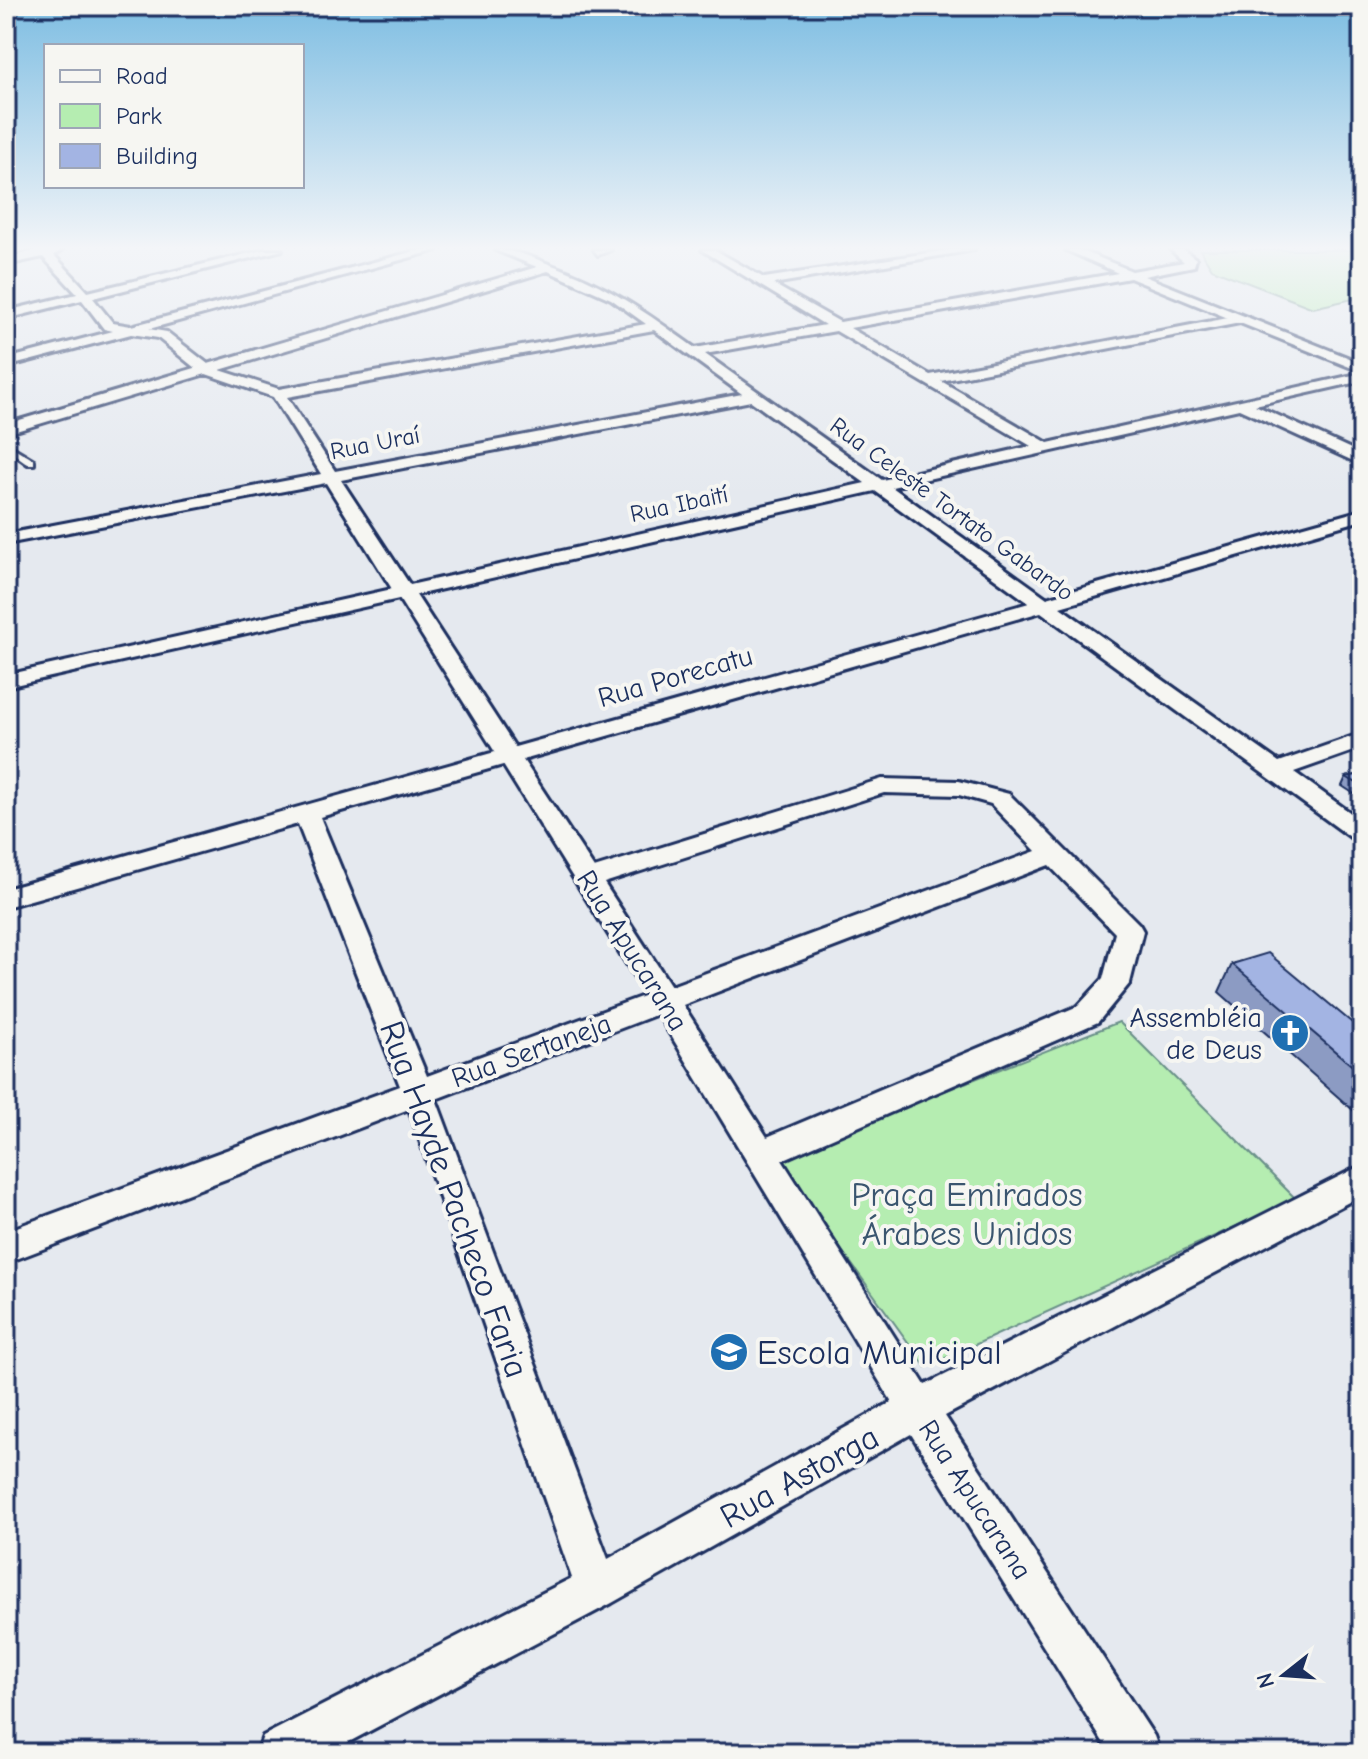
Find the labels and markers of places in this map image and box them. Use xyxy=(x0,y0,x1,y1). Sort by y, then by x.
place label: Assembléia de Deus xyxy=(1129,1002,1262,1066)
church icon: Assembléia de Deus xyxy=(1269,1012,1311,1054)
school or university icon: Escola Municipal xyxy=(708,1331,750,1373)
place label: Escola Municipal xyxy=(757,1333,1002,1373)

